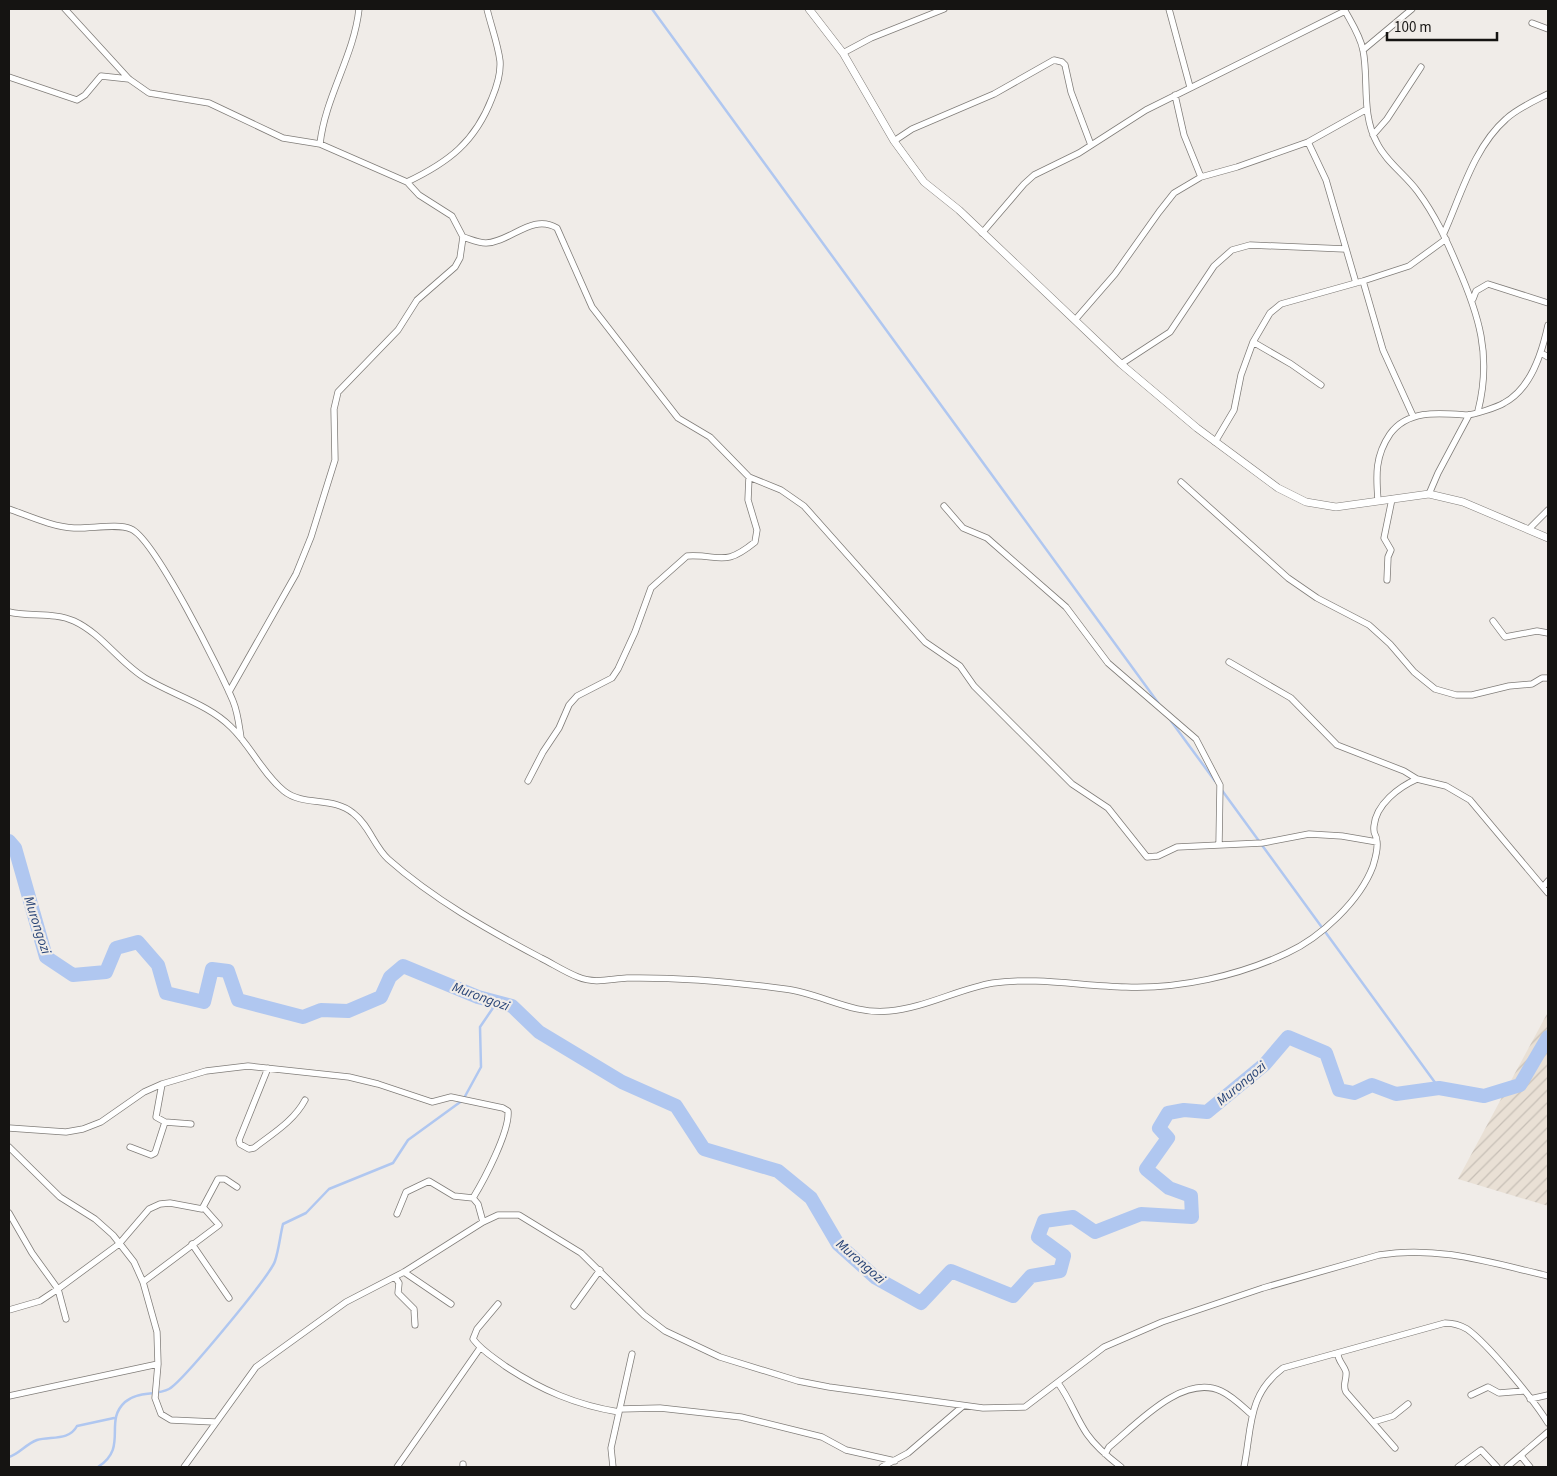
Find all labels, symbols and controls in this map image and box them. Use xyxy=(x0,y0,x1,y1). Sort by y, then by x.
scale bar xyxy=(1387,10,1497,42)
text: 100 m xyxy=(1394,17,1432,38)
water label: Murongozi xyxy=(18,894,56,958)
water label: Murongozi xyxy=(449,977,513,1017)
water label: Murongozi xyxy=(1212,1056,1272,1111)
water label: Murongozi xyxy=(831,1235,890,1289)

